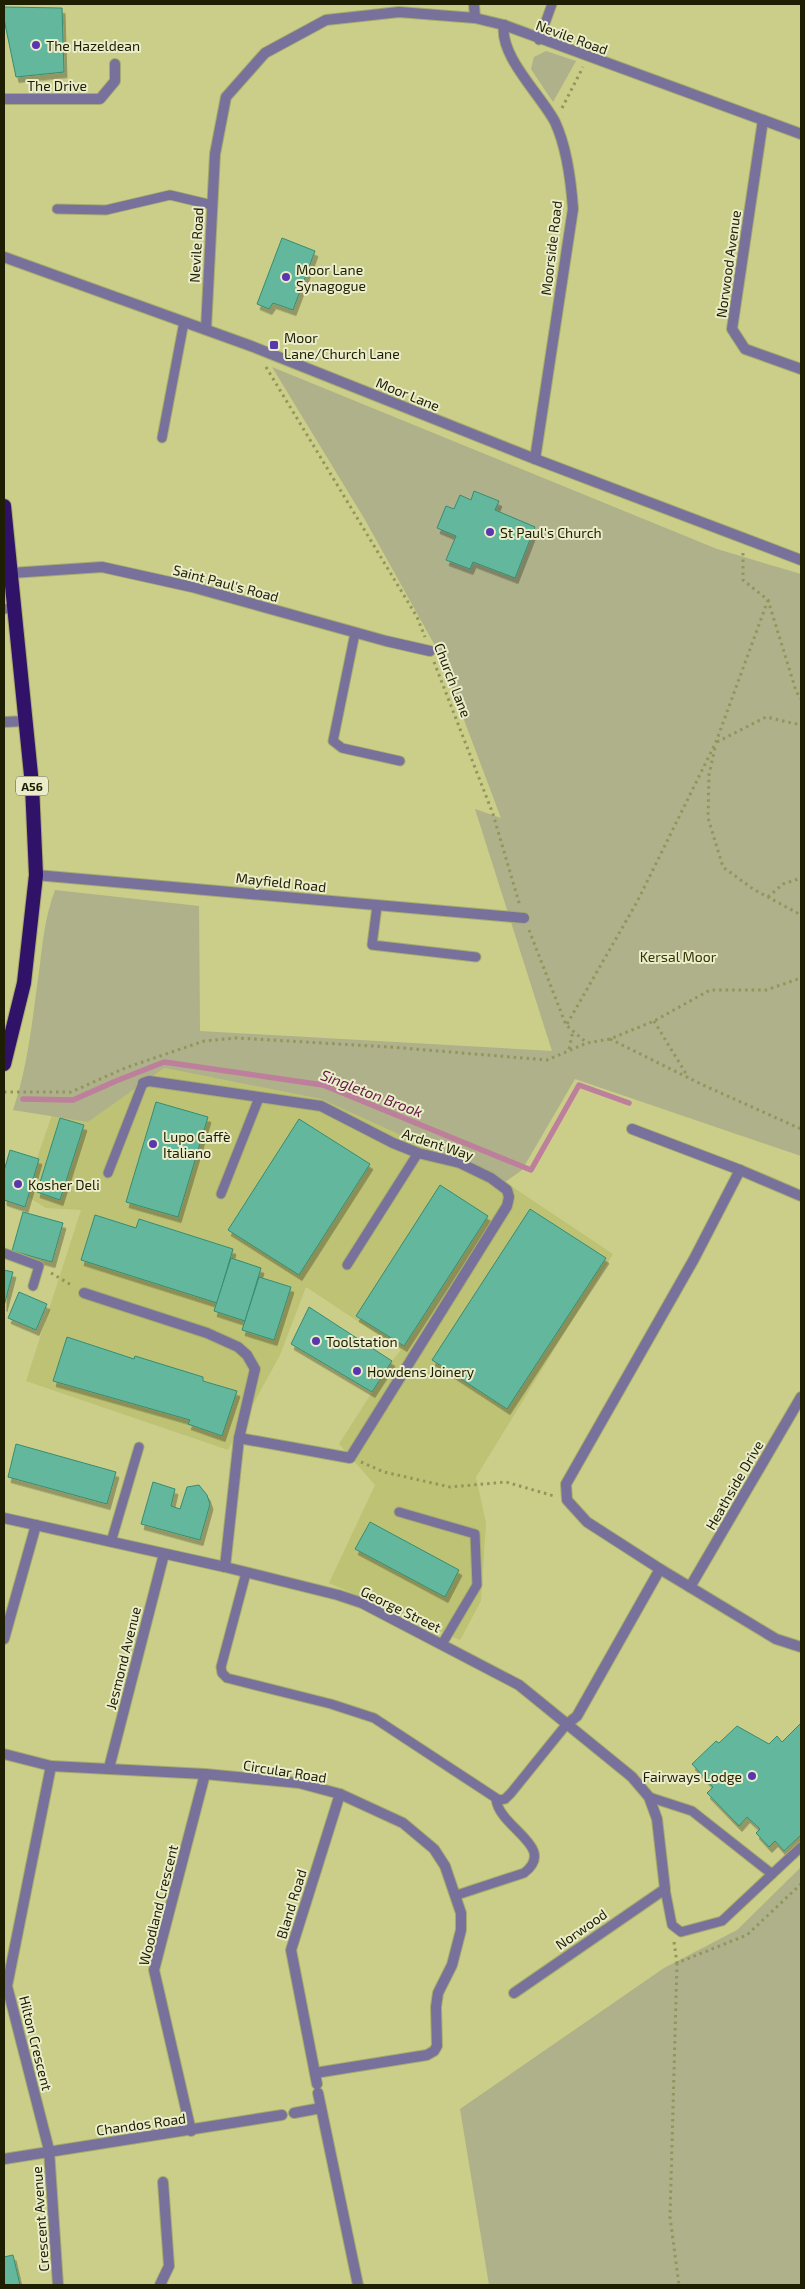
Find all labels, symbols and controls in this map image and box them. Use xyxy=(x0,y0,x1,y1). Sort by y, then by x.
street label: Nevile Road xyxy=(534,16,610,58)
place label: The Hazeldean xyxy=(46,37,140,54)
marker: The Hazeldean xyxy=(30,39,42,51)
street label: The Drive xyxy=(27,77,87,94)
street label: Moorside Road xyxy=(537,200,565,296)
street label: Nevile Road xyxy=(186,207,206,283)
street label: Norwood Avenue xyxy=(712,209,744,319)
place label: Moor Lane Synagogue xyxy=(296,261,366,294)
marker: Moor Lane Synagogue xyxy=(280,271,292,283)
place label: Moor Lane/Church Lane xyxy=(284,329,400,362)
marker: Moor Lane/Church Lane xyxy=(268,339,280,351)
street label: Moor Lane xyxy=(374,374,442,414)
place label: St Paul's Church xyxy=(500,524,602,541)
marker: St Paul's Church xyxy=(484,526,496,538)
street label: Saint Paul's Road xyxy=(171,561,281,605)
street label: Church Lane xyxy=(431,640,475,720)
road number: A56 xyxy=(16,776,48,796)
street label: Mayfield Road xyxy=(235,869,327,895)
park label: Kersal Moor xyxy=(640,948,717,965)
water label: Singleton Brook xyxy=(318,1065,426,1121)
street label: Ardent Way xyxy=(400,1124,477,1164)
place label: Lupo Caffè Italiano xyxy=(163,1128,230,1161)
marker: Lupo Caffè Italiano xyxy=(147,1138,159,1150)
place label: Kosher Deli xyxy=(28,1176,100,1193)
marker: Kosher Deli xyxy=(12,1178,24,1190)
place label: Toolstation xyxy=(326,1333,398,1350)
marker: Toolstation xyxy=(310,1335,322,1347)
place label: Howdens Joinery xyxy=(367,1363,475,1380)
marker: Howdens Joinery xyxy=(351,1365,363,1377)
street label: Heathside Drive xyxy=(702,1437,766,1533)
street label: George Street xyxy=(358,1582,444,1636)
street label: Jesmond Avenue xyxy=(102,1605,144,1711)
street label: Circular Road xyxy=(242,1756,328,1786)
place label: Fairways Lodge xyxy=(643,1768,742,1785)
marker: Fairways Lodge xyxy=(746,1770,758,1782)
street label: Woodland Crescent xyxy=(135,1843,181,1967)
street label: Bland Road xyxy=(272,1867,310,1941)
street label: Norwood xyxy=(552,1905,610,1953)
street label: Hilton Crescent xyxy=(16,1994,56,2092)
street label: Chandos Road xyxy=(95,2109,187,2139)
street label: Crescent Avenue xyxy=(28,2166,52,2272)

